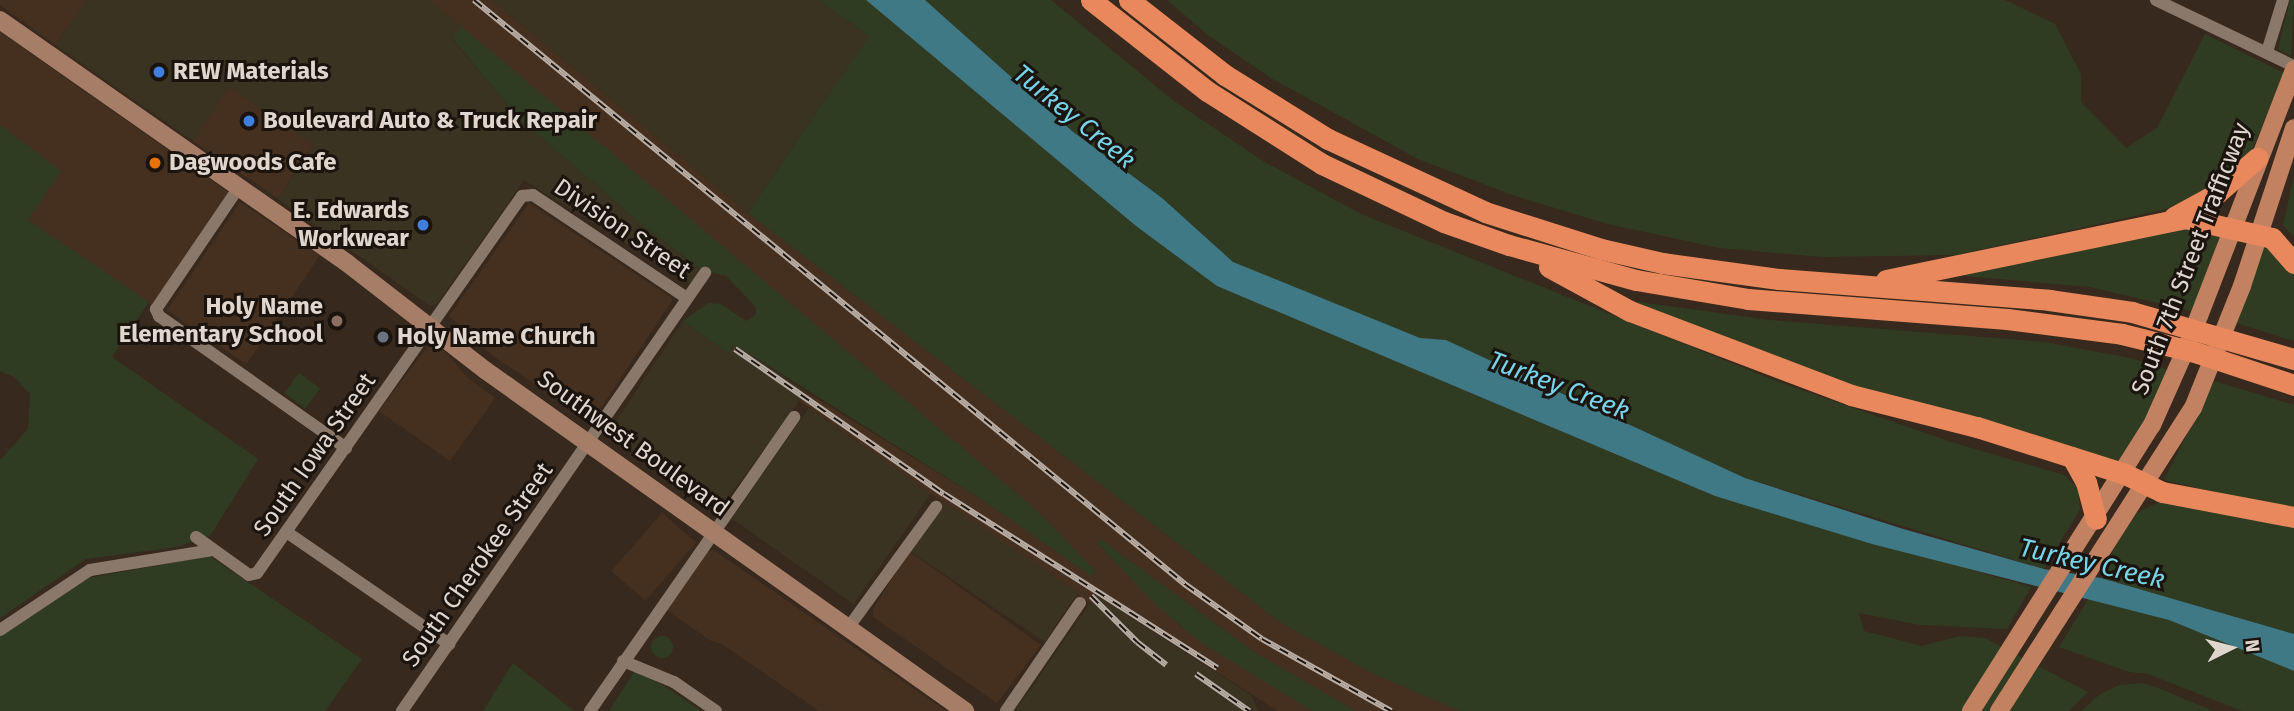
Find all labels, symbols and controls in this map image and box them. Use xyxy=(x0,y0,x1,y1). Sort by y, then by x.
place label: REW Materials xyxy=(173,58,329,86)
water label: Turkey Creek xyxy=(1007,58,1141,176)
marker: REW Materials xyxy=(151,64,167,80)
place label: Boulevard Auto & Truck Repair xyxy=(263,107,597,135)
marker: Boulevard Auto & Truck Repair xyxy=(241,113,257,129)
street label: South 7th Street Trafficway xyxy=(2126,119,2256,399)
place label: Dagwoods Cafe xyxy=(169,149,336,177)
marker: Dagwoods Cafe xyxy=(147,155,163,171)
street label: Division Street xyxy=(548,173,696,285)
place label: E. Edwards Workwear xyxy=(293,197,409,253)
marker: E. Edwards Workwear xyxy=(415,217,431,233)
place label: Holy Name Elementary School xyxy=(119,293,323,349)
marker: Holy Name Elementary School xyxy=(329,313,345,329)
place label: Holy Name Church xyxy=(397,323,596,351)
marker: Holy Name Church xyxy=(375,329,391,345)
water label: Turkey Creek xyxy=(1484,345,1634,427)
street label: Southwest Boulevard xyxy=(531,365,735,523)
street label: South Iowa Street xyxy=(248,368,382,542)
street label: South Cherokee Street xyxy=(397,457,559,673)
water label: Turkey Creek xyxy=(2016,532,2168,596)
north arrow xyxy=(2196,613,2266,683)
text: N xyxy=(2240,638,2264,653)

